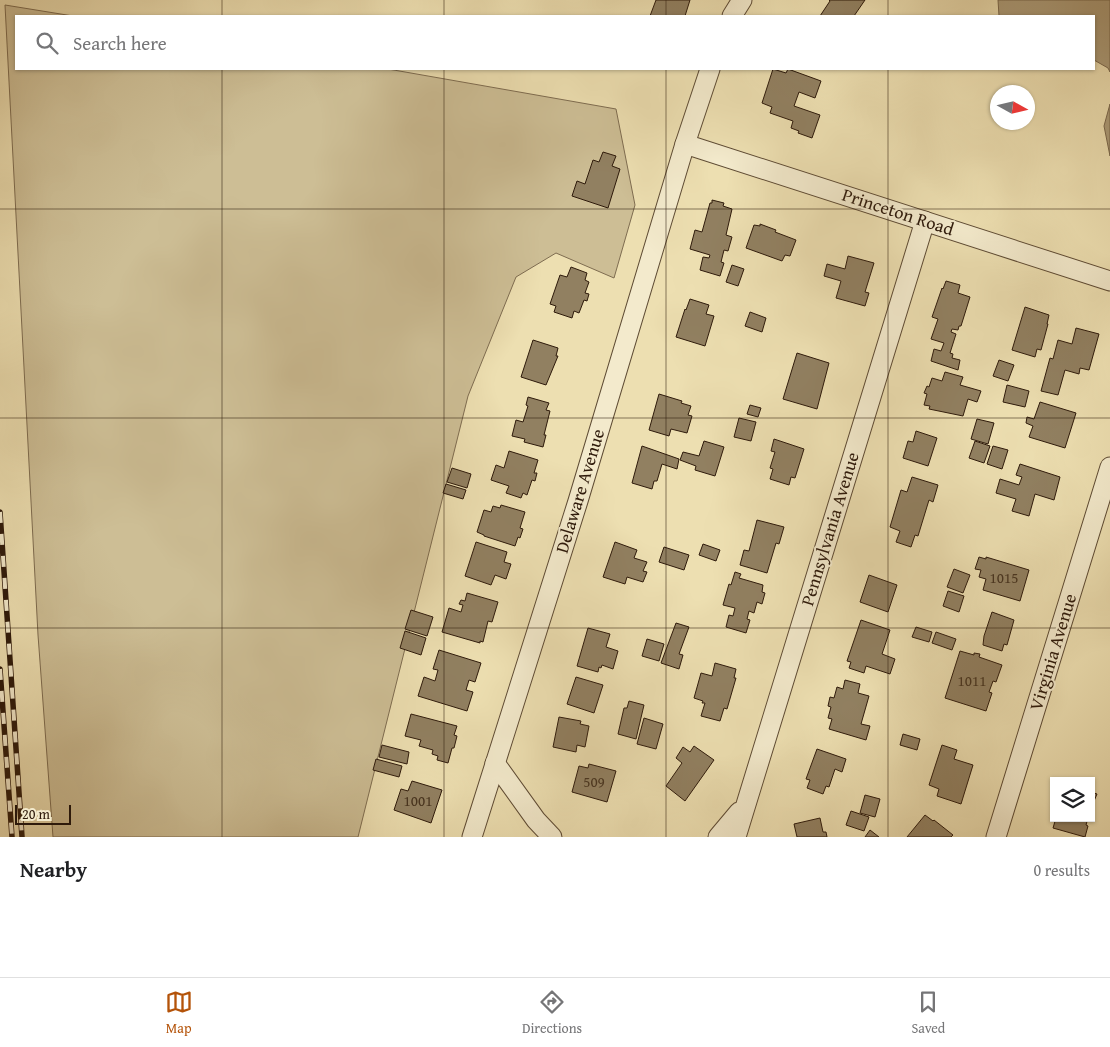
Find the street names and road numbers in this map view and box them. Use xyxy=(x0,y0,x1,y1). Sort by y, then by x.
street label: Princeton Road xyxy=(839,181,958,242)
street label: Delaware Avenue xyxy=(548,425,611,556)
street label: Pennsylvania Avenue xyxy=(793,449,866,609)
street label: Virginia Avenue xyxy=(1022,590,1083,714)

